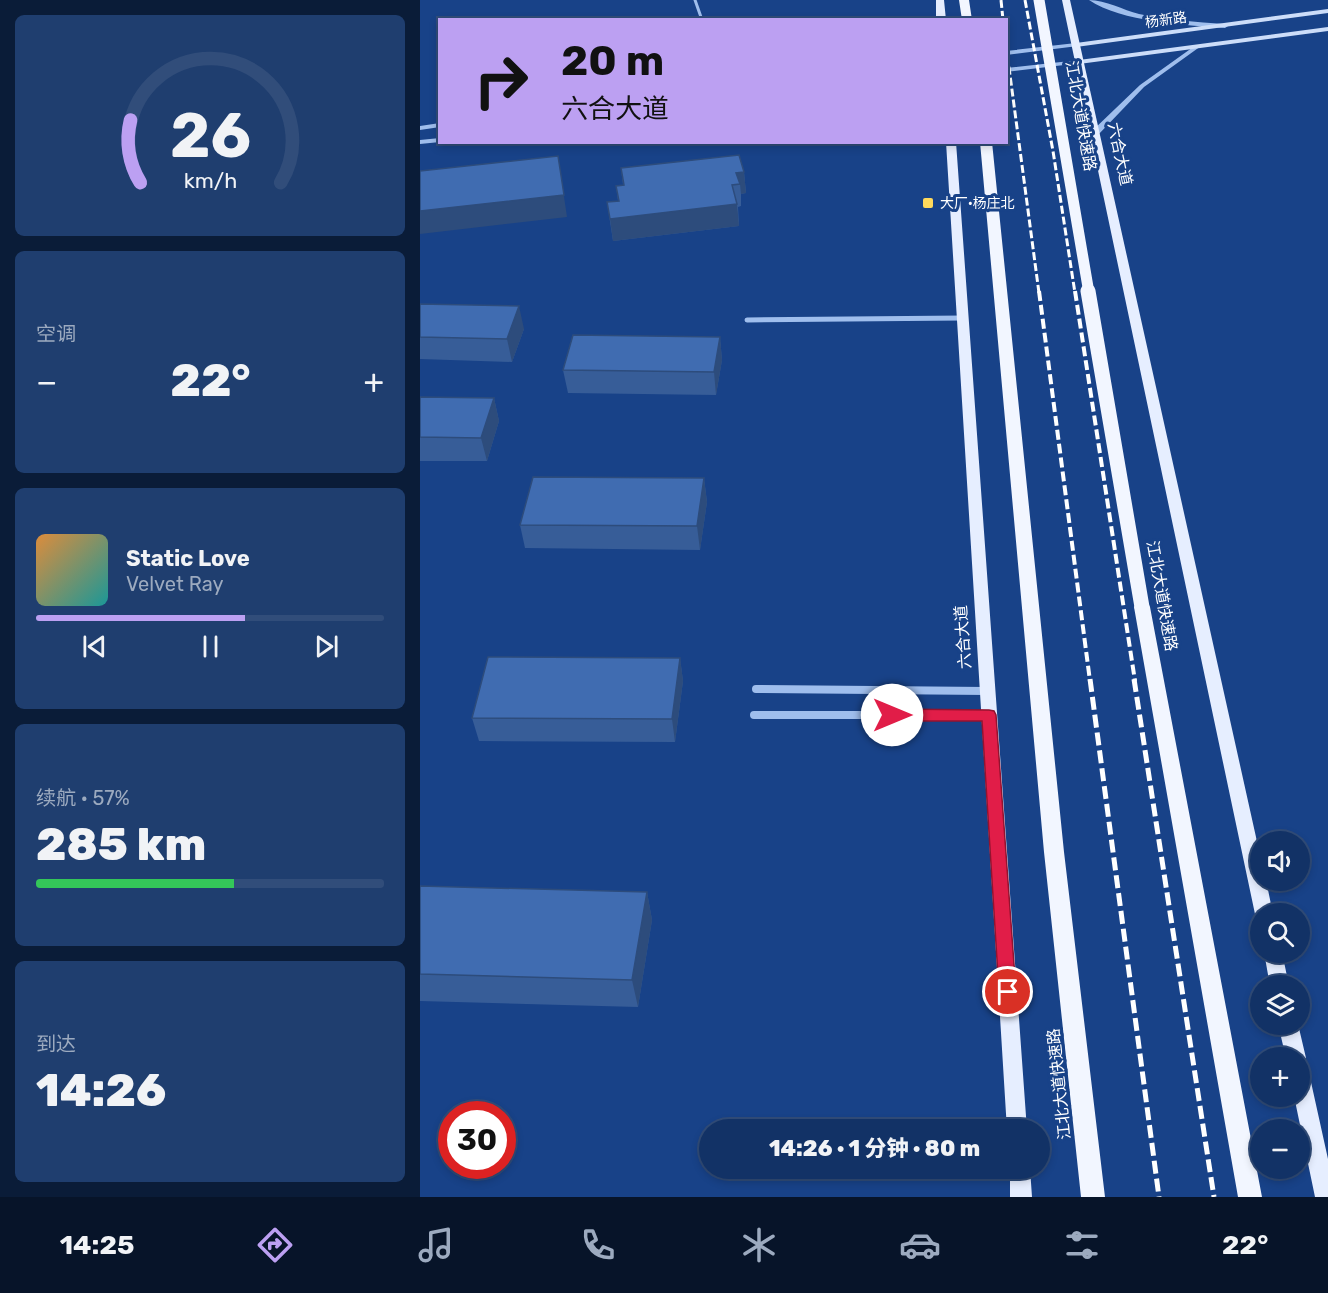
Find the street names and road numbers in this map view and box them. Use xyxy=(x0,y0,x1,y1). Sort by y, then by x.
street label: 杨新路 xyxy=(1144,9,1188,31)
street label: 江北大道快速路 xyxy=(1062,59,1100,173)
street label: 六合大道 xyxy=(1104,121,1136,187)
street label: 江北大道快速路 xyxy=(1143,539,1181,653)
street label: 六合大道 xyxy=(951,604,975,670)
street label: 江北大道快速路 xyxy=(1044,1027,1074,1141)

